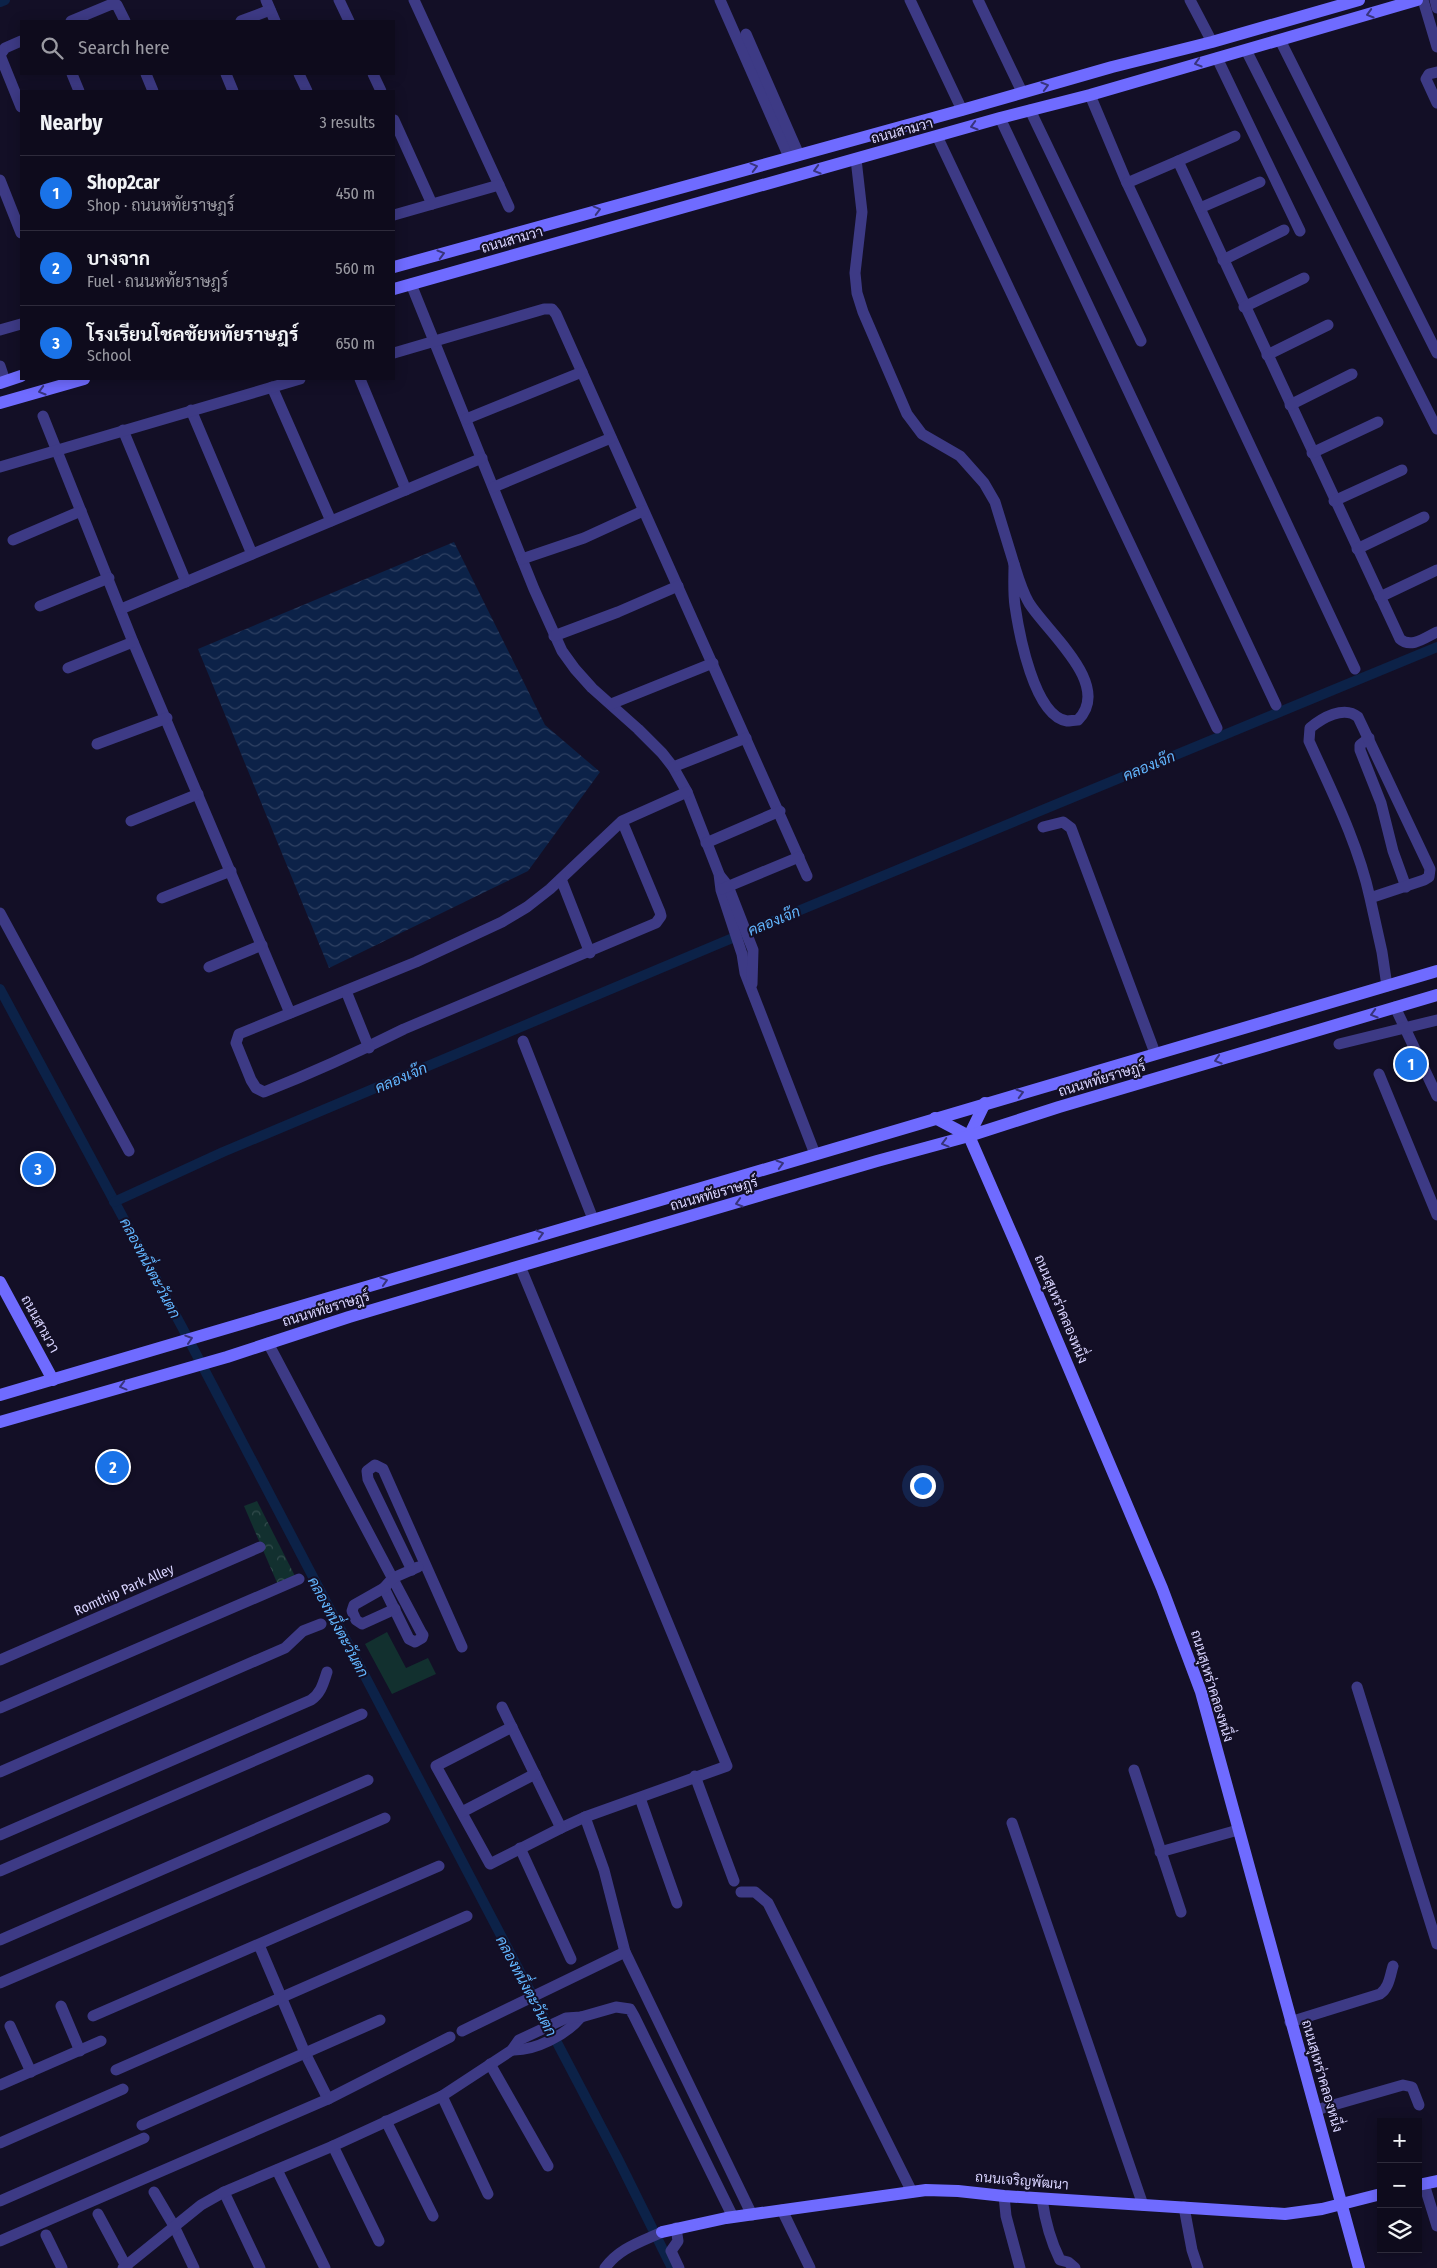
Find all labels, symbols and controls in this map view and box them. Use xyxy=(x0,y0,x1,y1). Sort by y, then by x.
one-way arrow xyxy=(1367,8,1375,18)
search box xyxy=(20,20,395,75)
icon: search xyxy=(38,34,66,62)
text: Search here xyxy=(78,36,170,59)
one-way arrow xyxy=(1194,58,1202,68)
one-way arrow xyxy=(1041,81,1049,91)
text: Nearby xyxy=(40,110,102,136)
text: 3 results xyxy=(319,113,375,132)
street label: ถนนสามวา xyxy=(869,115,935,147)
one-way arrow xyxy=(970,120,978,130)
one-way arrow xyxy=(749,162,758,173)
one-way arrow xyxy=(814,164,822,174)
text: Shop2car xyxy=(87,171,160,194)
text: 1 xyxy=(53,184,59,203)
text: 450 m xyxy=(336,184,375,203)
text: Shop · ถนนหทัยราษฎร์ xyxy=(87,196,235,215)
one-way arrow xyxy=(593,205,601,216)
street label: ถนนสามวา xyxy=(479,223,545,257)
text: บางจาก xyxy=(87,247,150,270)
one-way arrow xyxy=(436,249,444,259)
text: 2 xyxy=(52,259,60,278)
text: 560 m xyxy=(335,259,375,278)
text: Fuel · ถนนหทัยราษฎร์ xyxy=(87,272,228,291)
text: โรงเรียนโชคชัยหทัยราษฎร์ xyxy=(87,323,298,346)
text: 3 xyxy=(52,334,60,353)
text: 650 m xyxy=(335,334,375,353)
text: School xyxy=(87,346,131,365)
one-way arrow xyxy=(38,385,47,395)
water label: คลองเจ๊ก xyxy=(1120,746,1178,785)
water label: คลองเจ๊ก xyxy=(745,901,803,940)
one-way arrow xyxy=(1370,1008,1378,1018)
pin: 1 xyxy=(1395,1045,1427,1083)
one-way arrow xyxy=(1214,1054,1222,1064)
street label: ถนนหทัยราษฎร์ xyxy=(1056,1057,1148,1100)
water label: คลองเจ๊ก xyxy=(372,1058,430,1097)
one-way arrow xyxy=(1015,1088,1023,1098)
one-way arrow xyxy=(942,1137,950,1147)
pin: 3 xyxy=(22,1150,54,1188)
one-way arrow xyxy=(775,1159,784,1169)
street label: ถนนหทัยราษฎร์ xyxy=(668,1172,760,1215)
one-way arrow xyxy=(735,1197,743,1207)
water label: คลองหนึ่งตะวันตก xyxy=(116,1212,189,1321)
one-way arrow xyxy=(536,1230,544,1240)
street label: ถนนสุเหร่าคลองหนึ่ง xyxy=(1030,1251,1095,1366)
one-way arrow xyxy=(380,1276,388,1286)
street label: ถนนหทัยราษฎร์ xyxy=(280,1287,372,1330)
street label: ถนนสามวา xyxy=(17,1292,63,1356)
one-way arrow xyxy=(184,1335,193,1345)
one-way arrow xyxy=(119,1381,127,1391)
pin: 2 xyxy=(97,1448,129,1486)
your location xyxy=(910,1473,936,1499)
street label: Romthip Park Alley xyxy=(71,1560,177,1620)
water label: คลองหนึ่งตะวันตก xyxy=(304,1571,377,1680)
street label: ถนนสุเหร่าคลองหนึ่ง xyxy=(1186,1627,1241,1744)
water label: คลองหนึ่งตะวันตก xyxy=(492,1930,565,2039)
street label: ถนนสุเหร่าคลองหนึ่ง xyxy=(1297,2017,1350,2134)
map controls xyxy=(1377,2118,1422,2253)
button: + xyxy=(1377,2118,1422,2163)
button: − xyxy=(1377,2163,1422,2208)
street label: ถนนเจริญพัฒนา xyxy=(974,2168,1070,2194)
button: layers xyxy=(1377,2208,1422,2253)

